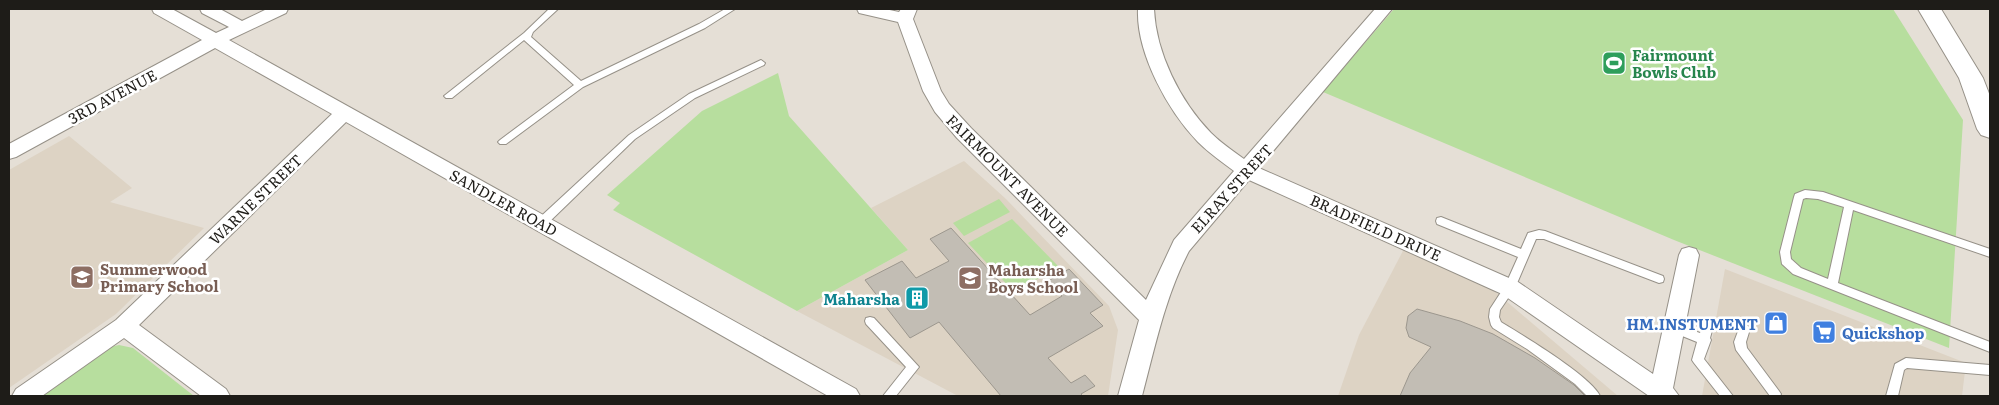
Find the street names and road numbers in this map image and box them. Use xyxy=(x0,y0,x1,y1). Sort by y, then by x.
street label: 3RD AVENUE xyxy=(63,63,161,129)
street label: FAIRMOUNT AVENUE xyxy=(942,109,1074,241)
street label: ELRAY STREET xyxy=(1184,138,1278,238)
street label: WARNE STREET xyxy=(203,148,307,250)
street label: SANDLER ROAD xyxy=(446,163,562,241)
street label: BRADFIELD DRIVE xyxy=(1307,188,1445,266)

